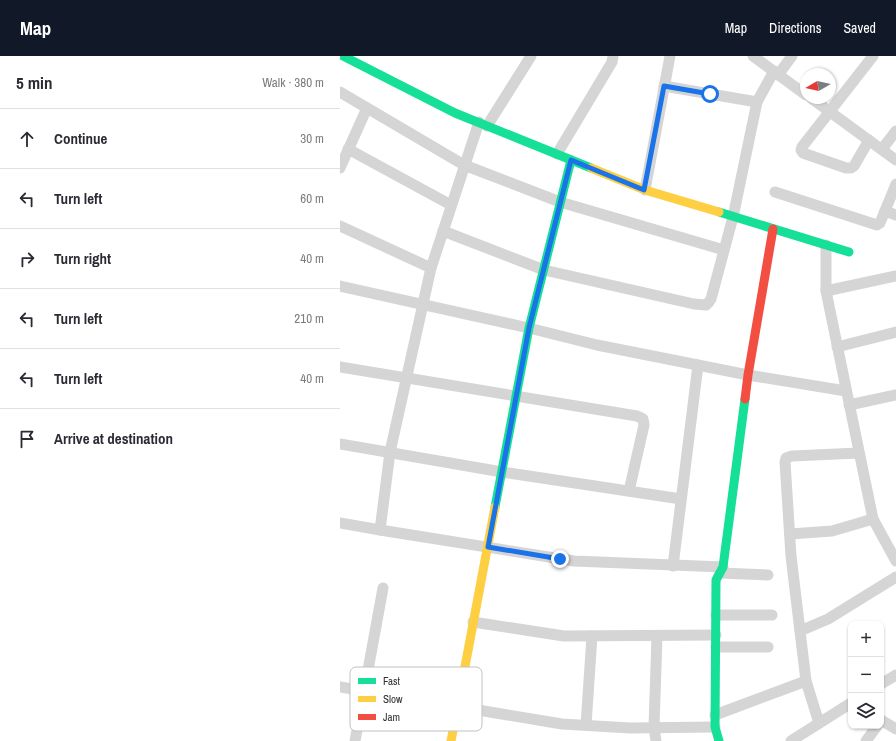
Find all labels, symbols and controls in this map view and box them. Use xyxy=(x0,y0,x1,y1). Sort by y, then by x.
text: Map xyxy=(20,15,51,41)
text: Map xyxy=(725,19,747,37)
text: Directions xyxy=(769,19,821,37)
text: Saved xyxy=(843,19,876,37)
north arrow xyxy=(800,68,836,104)
text: 5 min xyxy=(16,71,52,94)
text: Walk · 380 m xyxy=(262,74,324,91)
route start xyxy=(701,85,719,103)
icon: ahead xyxy=(16,128,38,150)
text: Continue xyxy=(54,128,107,149)
text: 30 m xyxy=(300,130,324,147)
icon: left xyxy=(16,188,38,210)
text: Turn left xyxy=(54,188,102,209)
text: 60 m xyxy=(300,190,324,207)
icon: right xyxy=(16,248,38,270)
text: Turn right xyxy=(54,248,111,269)
text: 40 m xyxy=(300,250,324,267)
icon: left xyxy=(16,308,38,330)
text: Turn left xyxy=(54,308,102,329)
text: 210 m xyxy=(294,310,324,327)
icon: left xyxy=(16,368,38,390)
text: Turn left xyxy=(54,368,102,389)
text: 40 m xyxy=(300,370,324,387)
icon: arrive xyxy=(16,428,38,450)
text: Arrive at destination xyxy=(54,428,173,449)
route end xyxy=(551,550,569,568)
map controls xyxy=(848,621,884,729)
button: + xyxy=(848,621,884,657)
button: − xyxy=(848,657,884,693)
legend xyxy=(350,667,482,731)
text: Fast xyxy=(383,674,401,688)
text: Slow xyxy=(383,692,403,706)
button: layers xyxy=(848,693,884,729)
text: Jam xyxy=(383,710,400,724)

